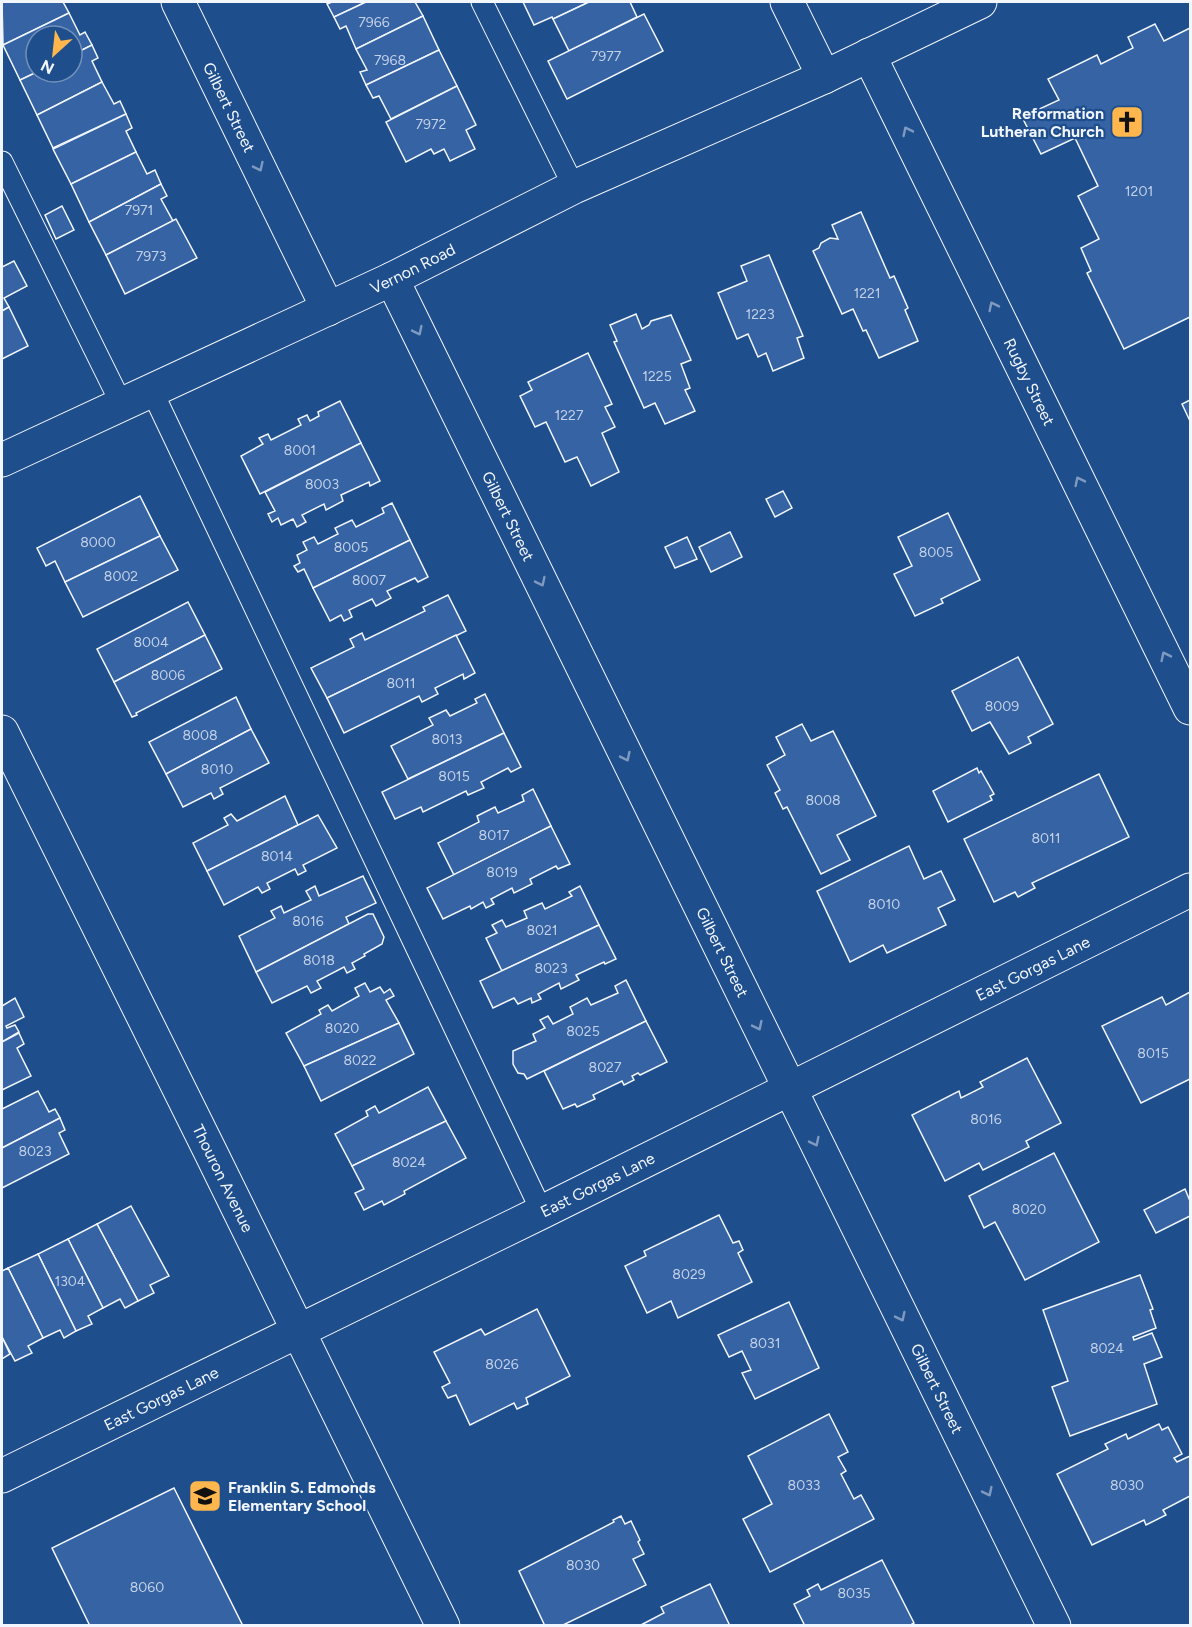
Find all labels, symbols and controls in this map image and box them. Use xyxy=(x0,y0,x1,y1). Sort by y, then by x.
house number: 7966 xyxy=(358,14,390,31)
north arrow xyxy=(24,24,84,84)
house number: 7977 xyxy=(591,48,622,65)
house number: 7968 xyxy=(374,52,406,69)
text: N xyxy=(38,56,57,78)
street label: Gilbert Street xyxy=(199,59,259,155)
place label: Reformation Lutheran Church xyxy=(981,104,1104,141)
church icon: Reformation Lutheran Church xyxy=(1109,104,1145,140)
house number: 7972 xyxy=(416,116,446,133)
one-way arrow xyxy=(902,126,914,137)
one-way arrow xyxy=(252,161,264,172)
house number: 1201 xyxy=(1125,183,1153,200)
house number: 7971 xyxy=(125,202,153,219)
street label: Vernon Road xyxy=(367,240,458,298)
house number: 7973 xyxy=(136,248,166,265)
house number: 1221 xyxy=(853,285,881,302)
one-way arrow xyxy=(988,301,1000,312)
house number: 1223 xyxy=(745,306,775,323)
one-way arrow xyxy=(411,325,422,336)
street label: Rugby Street xyxy=(1000,335,1059,429)
house number: 1225 xyxy=(642,368,672,385)
house number: 1227 xyxy=(555,407,584,424)
house number: 8001 xyxy=(284,442,316,459)
street label: Gilbert Street xyxy=(478,468,538,564)
house number: 8003 xyxy=(305,476,339,493)
one-way arrow xyxy=(1074,476,1086,487)
house number: 8000 xyxy=(80,534,116,551)
house number: 8005 xyxy=(334,539,368,556)
house number: 8005 xyxy=(919,544,953,561)
house number: 8002 xyxy=(104,568,138,585)
house number: 8007 xyxy=(352,572,387,589)
one-way arrow xyxy=(533,575,545,586)
house number: 8004 xyxy=(133,634,169,651)
one-way arrow xyxy=(1160,651,1172,662)
house number: 8006 xyxy=(151,667,185,684)
house number: 8011 xyxy=(386,675,416,692)
house number: 8009 xyxy=(985,698,1019,715)
house number: 8008 xyxy=(182,727,218,744)
house number: 8013 xyxy=(432,731,462,748)
one-way arrow xyxy=(619,751,631,762)
house number: 8010 xyxy=(201,761,233,778)
house number: 8015 xyxy=(438,768,470,785)
house number: 8008 xyxy=(805,792,841,809)
house number: 8017 xyxy=(479,827,510,844)
house number: 8011 xyxy=(1031,830,1061,847)
house number: 8014 xyxy=(261,848,293,865)
house number: 8019 xyxy=(486,864,518,881)
house number: 8010 xyxy=(868,896,900,913)
street label: Gilbert Street xyxy=(692,904,752,1000)
house number: 8016 xyxy=(292,913,324,930)
house number: 8021 xyxy=(526,922,558,939)
street label: East Gorgas Lane xyxy=(973,932,1093,1005)
house number: 8018 xyxy=(303,952,335,969)
house number: 8023 xyxy=(534,960,568,977)
house number: 8020 xyxy=(325,1020,359,1037)
one-way arrow xyxy=(751,1020,762,1031)
house number: 8025 xyxy=(566,1023,600,1040)
house number: 8015 xyxy=(1137,1045,1169,1062)
house number: 8022 xyxy=(343,1052,377,1069)
house number: 8027 xyxy=(589,1059,622,1076)
house number: 8016 xyxy=(970,1111,1002,1128)
street label: Thouron Avenue xyxy=(188,1121,257,1236)
one-way arrow xyxy=(808,1136,819,1147)
house number: 8023 xyxy=(18,1143,52,1160)
street label: East Gorgas Lane xyxy=(537,1148,658,1221)
house number: 8024 xyxy=(392,1154,426,1171)
house number: 8020 xyxy=(1012,1201,1046,1218)
house number: 8029 xyxy=(672,1266,706,1283)
house number: 1304 xyxy=(54,1273,86,1290)
one-way arrow xyxy=(894,1311,906,1322)
house number: 8031 xyxy=(750,1335,780,1352)
street label: Gilbert Street xyxy=(907,1340,967,1437)
house number: 8024 xyxy=(1090,1340,1124,1357)
house number: 8026 xyxy=(485,1356,519,1373)
street label: East Gorgas Lane xyxy=(101,1363,222,1435)
house number: 8033 xyxy=(788,1477,820,1494)
house number: 8030 xyxy=(1110,1477,1144,1494)
school or university icon: Franklin S. Edmonds Elementary School xyxy=(187,1478,223,1514)
place label: Franklin S. Edmonds Elementary School xyxy=(228,1478,376,1515)
one-way arrow xyxy=(980,1485,992,1496)
house number: 8030 xyxy=(566,1557,600,1574)
house number: 8060 xyxy=(130,1579,164,1596)
house number: 8035 xyxy=(837,1585,871,1602)

